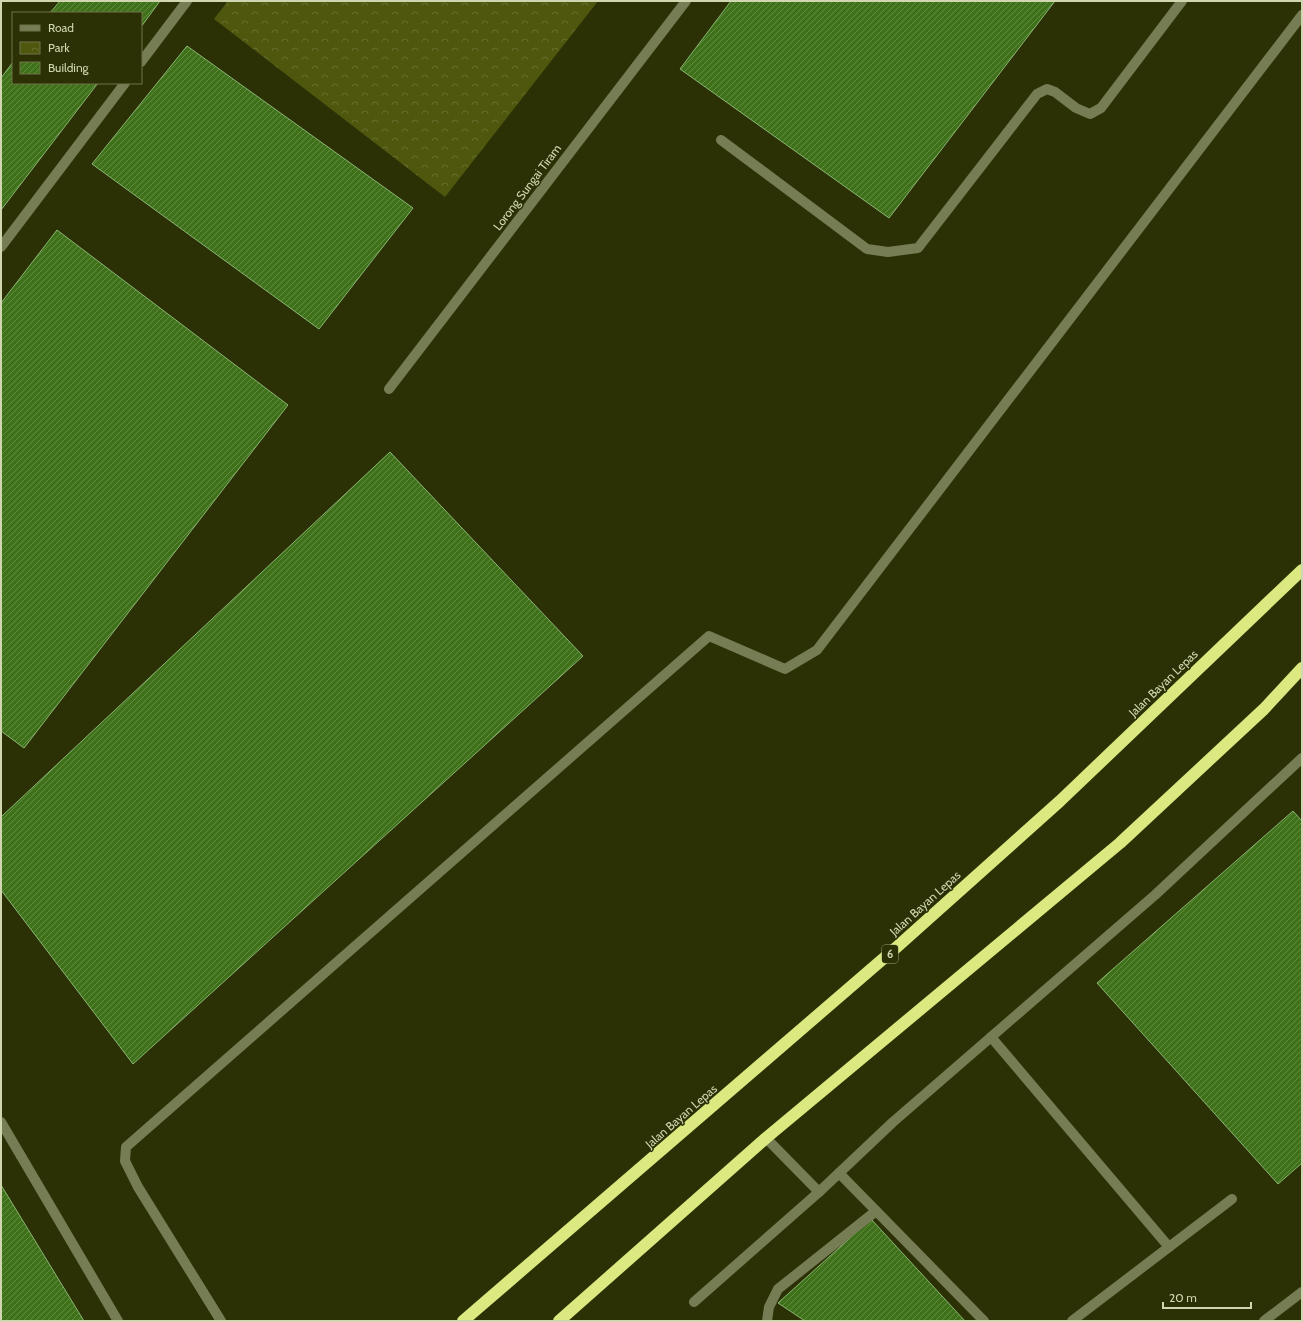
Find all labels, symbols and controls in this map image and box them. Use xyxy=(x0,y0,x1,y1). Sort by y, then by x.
legend xyxy=(12,12,142,84)
text: Road xyxy=(48,20,74,35)
text: Park xyxy=(48,40,70,55)
text: Building xyxy=(48,60,90,75)
street label: Lorong Sungai Tiram xyxy=(490,141,564,233)
street label: Jalan Bayan Lepas xyxy=(1125,646,1201,720)
street label: Jalan Bayan Lepas xyxy=(886,867,963,939)
road number: 6 xyxy=(882,945,898,963)
street label: Jalan Bayan Lepas xyxy=(641,1081,720,1152)
scale bar xyxy=(1163,1284,1251,1310)
text: 20 m xyxy=(1169,1290,1197,1305)

